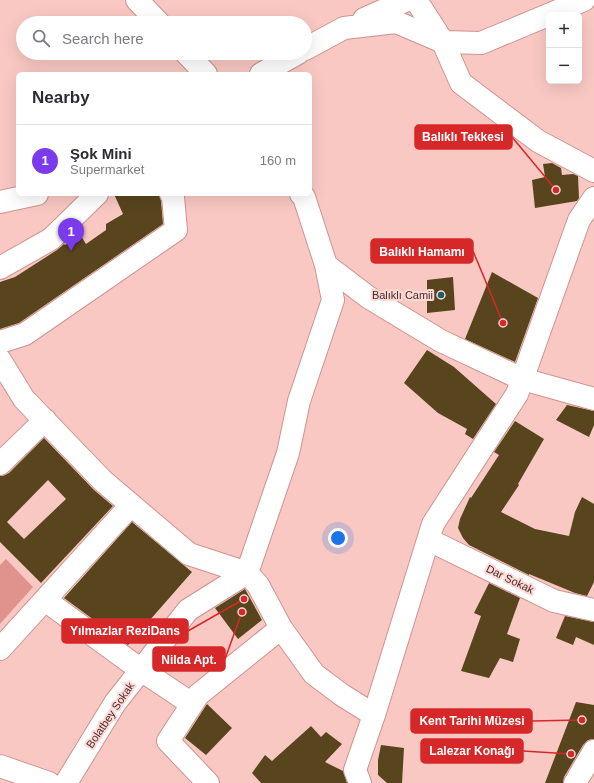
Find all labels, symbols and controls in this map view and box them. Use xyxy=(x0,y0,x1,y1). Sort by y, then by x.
map controls xyxy=(546,12,582,84)
button: + xyxy=(546,12,582,48)
search box xyxy=(16,16,312,60)
icon: search xyxy=(30,27,52,49)
text: Search here xyxy=(62,30,144,47)
button: − xyxy=(546,48,582,84)
text: Nearby xyxy=(32,88,90,107)
callout: Balıklı Tekkesi xyxy=(415,125,512,149)
text: Balıklı Tekkesi xyxy=(422,130,504,144)
text: Şok Mini xyxy=(70,145,132,162)
text: 1 xyxy=(41,153,49,168)
text: 160 m xyxy=(260,153,296,168)
text: Supermarket xyxy=(70,162,144,177)
pin: 1 xyxy=(58,218,84,251)
callout: Balıklı Hamamı xyxy=(371,239,473,263)
text: Balıklı Hamamı xyxy=(379,245,465,259)
place label: Balıklı Camii xyxy=(372,289,433,301)
marker: Balıklı Camii xyxy=(436,290,446,300)
your location xyxy=(328,528,348,548)
street label: Dar Sokak xyxy=(484,562,536,596)
callout: Yılmazlar ReziDans xyxy=(62,619,188,643)
text: Yılmazlar ReziDans xyxy=(70,624,180,638)
callout: Nilda Apt. xyxy=(153,647,225,671)
text: Nilda Apt. xyxy=(161,653,217,667)
street label: Bolatbey Sokak xyxy=(84,680,137,750)
callout: Kent Tarihi Müzesi xyxy=(411,709,532,733)
text: Kent Tarihi Müzesi xyxy=(419,714,525,728)
callout: Lalezar Konağı xyxy=(421,739,523,763)
text: Lalezar Konağı xyxy=(429,744,515,758)

